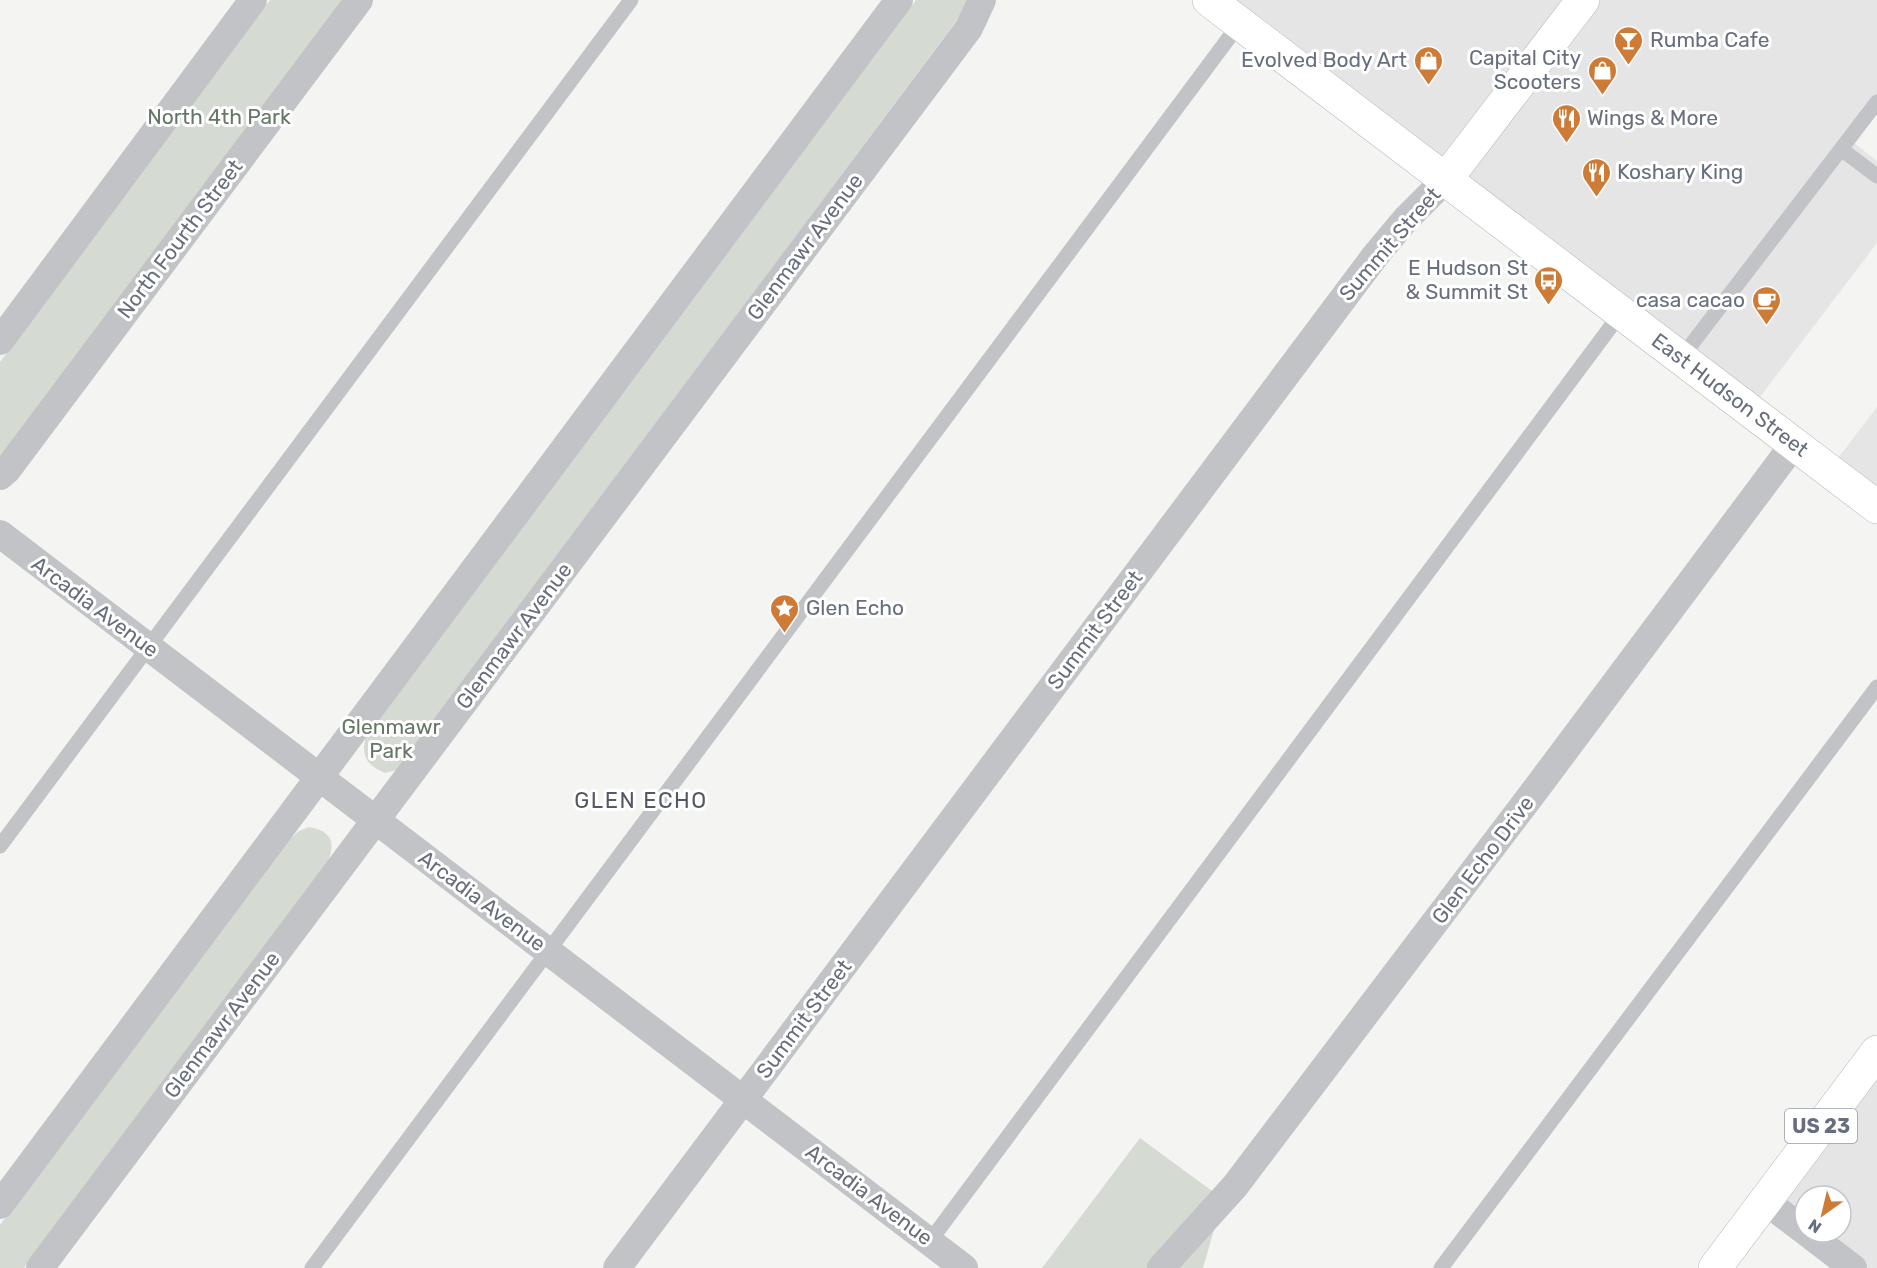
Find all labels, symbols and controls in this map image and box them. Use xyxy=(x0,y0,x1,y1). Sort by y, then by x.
bar icon: Rumba Cafe xyxy=(1613,24,1645,66)
place label: Rumba Cafe xyxy=(1650,27,1769,52)
shop icon: Evolved Body Art xyxy=(1412,44,1444,86)
place label: Capital City Scooters xyxy=(1469,45,1581,94)
place label: Evolved Body Art xyxy=(1241,47,1407,72)
shop icon: Capital City Scooters xyxy=(1586,54,1618,96)
restaurant icon: Wings & More xyxy=(1550,102,1582,144)
park label: North 4th Park xyxy=(147,104,291,129)
place label: Wings & More xyxy=(1587,105,1718,130)
street label: North Fourth Street xyxy=(112,154,247,323)
restaurant icon: Koshary King xyxy=(1580,156,1612,198)
place label: Koshary King xyxy=(1617,159,1743,184)
street label: Glenmawr Avenue xyxy=(741,169,868,325)
street label: Summit Street xyxy=(1334,182,1446,306)
place label: E Hudson St & Summit St xyxy=(1406,255,1528,304)
bus stop icon: E Hudson St & Summit St xyxy=(1533,264,1565,306)
cafe icon: casa cacao xyxy=(1750,284,1782,326)
place label: casa cacao xyxy=(1636,287,1745,312)
street label: East Hudson Street xyxy=(1647,327,1814,462)
street label: Arcadia Avenue xyxy=(27,551,164,662)
street label: Glenmawr Avenue xyxy=(450,558,577,714)
street label: Summit Street xyxy=(1042,565,1147,694)
place icon: Glen Echo xyxy=(769,592,801,634)
place label: Glen Echo xyxy=(806,595,904,620)
park label: Glenmawr Park xyxy=(342,714,440,763)
district label: GLEN ECHO xyxy=(574,787,708,814)
street label: Glen Echo Drive xyxy=(1426,791,1539,929)
street label: Arcadia Avenue xyxy=(414,845,551,956)
street label: Glenmawr Avenue xyxy=(158,947,285,1103)
street label: Summit Street xyxy=(751,954,856,1083)
road number: US 23 xyxy=(1785,1109,1857,1143)
street label: Arcadia Avenue xyxy=(801,1139,938,1250)
north arrow xyxy=(1793,1184,1853,1244)
text: N xyxy=(1805,1215,1825,1237)

